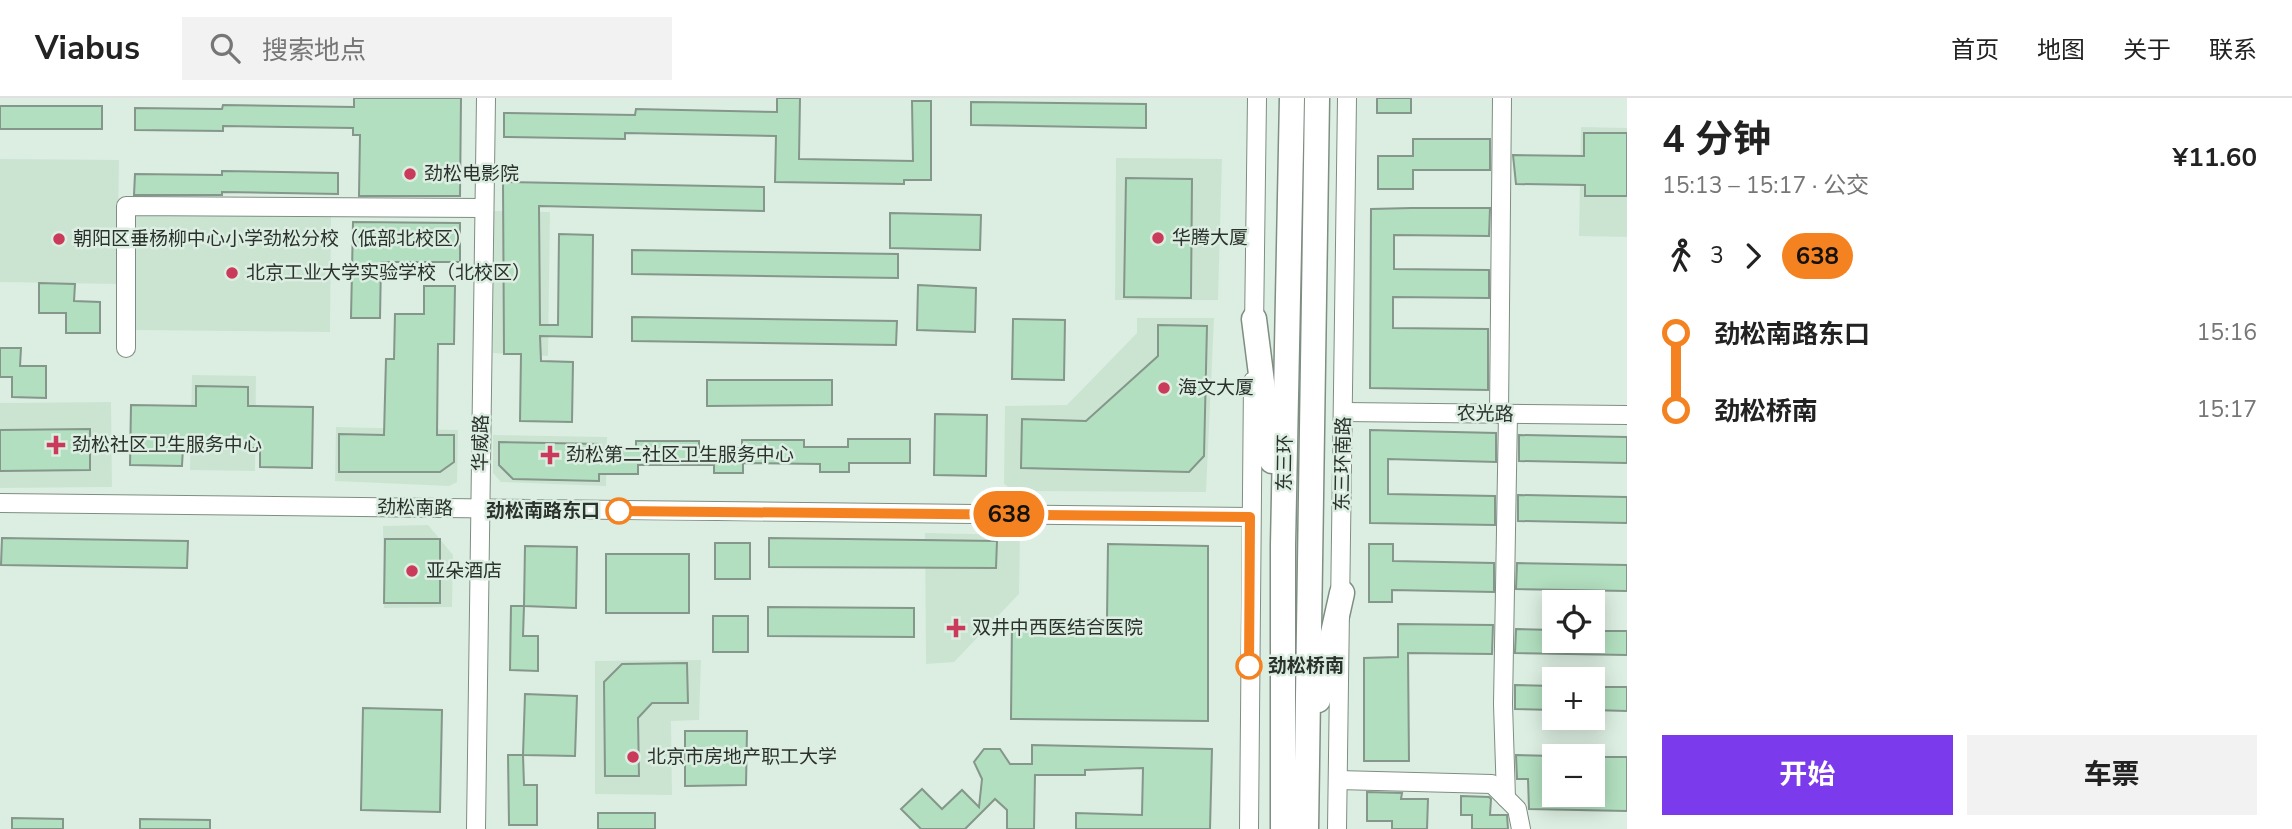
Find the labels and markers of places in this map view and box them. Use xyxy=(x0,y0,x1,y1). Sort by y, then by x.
place label: 劲松电影院 xyxy=(424,161,519,187)
marker: 劲松电影院 xyxy=(402,166,418,182)
place label: 华腾大厦 xyxy=(1172,225,1248,251)
place label: 朝阳区垂杨柳中心小学劲松分校（低部北校区） xyxy=(73,226,472,252)
marker: 华腾大厦 xyxy=(1150,230,1166,246)
marker: 朝阳区垂杨柳中心小学劲松分校（低部北校区） xyxy=(51,231,67,247)
place label: 北京工业大学实验学校（北校区） xyxy=(246,260,531,286)
marker: 北京工业大学实验学校（北校区） xyxy=(224,265,240,281)
place label: 海文大厦 xyxy=(1178,375,1254,401)
marker: 海文大厦 xyxy=(1156,380,1172,396)
place label: 劲松社区卫生服务中心 xyxy=(72,432,262,458)
marker: 劲松社区卫生服务中心 xyxy=(46,435,66,455)
place label: 劲松第二社区卫生服务中心 xyxy=(566,442,794,468)
marker: 劲松第二社区卫生服务中心 xyxy=(540,445,560,465)
place label: 劲松南路东口 xyxy=(486,498,600,524)
marker: 劲松南路东口 xyxy=(606,498,632,524)
place label: 亚朵酒店 xyxy=(426,558,502,584)
marker: 亚朵酒店 xyxy=(404,563,420,579)
place label: 双井中西医结合医院 xyxy=(972,615,1143,641)
marker: 双井中西医结合医院 xyxy=(946,618,966,638)
marker: 劲松桥南 xyxy=(1236,653,1262,679)
place label: 劲松桥南 xyxy=(1268,653,1344,679)
place label: 北京市房地产职工大学 xyxy=(647,744,837,770)
marker: 北京市房地产职工大学 xyxy=(625,749,641,765)

